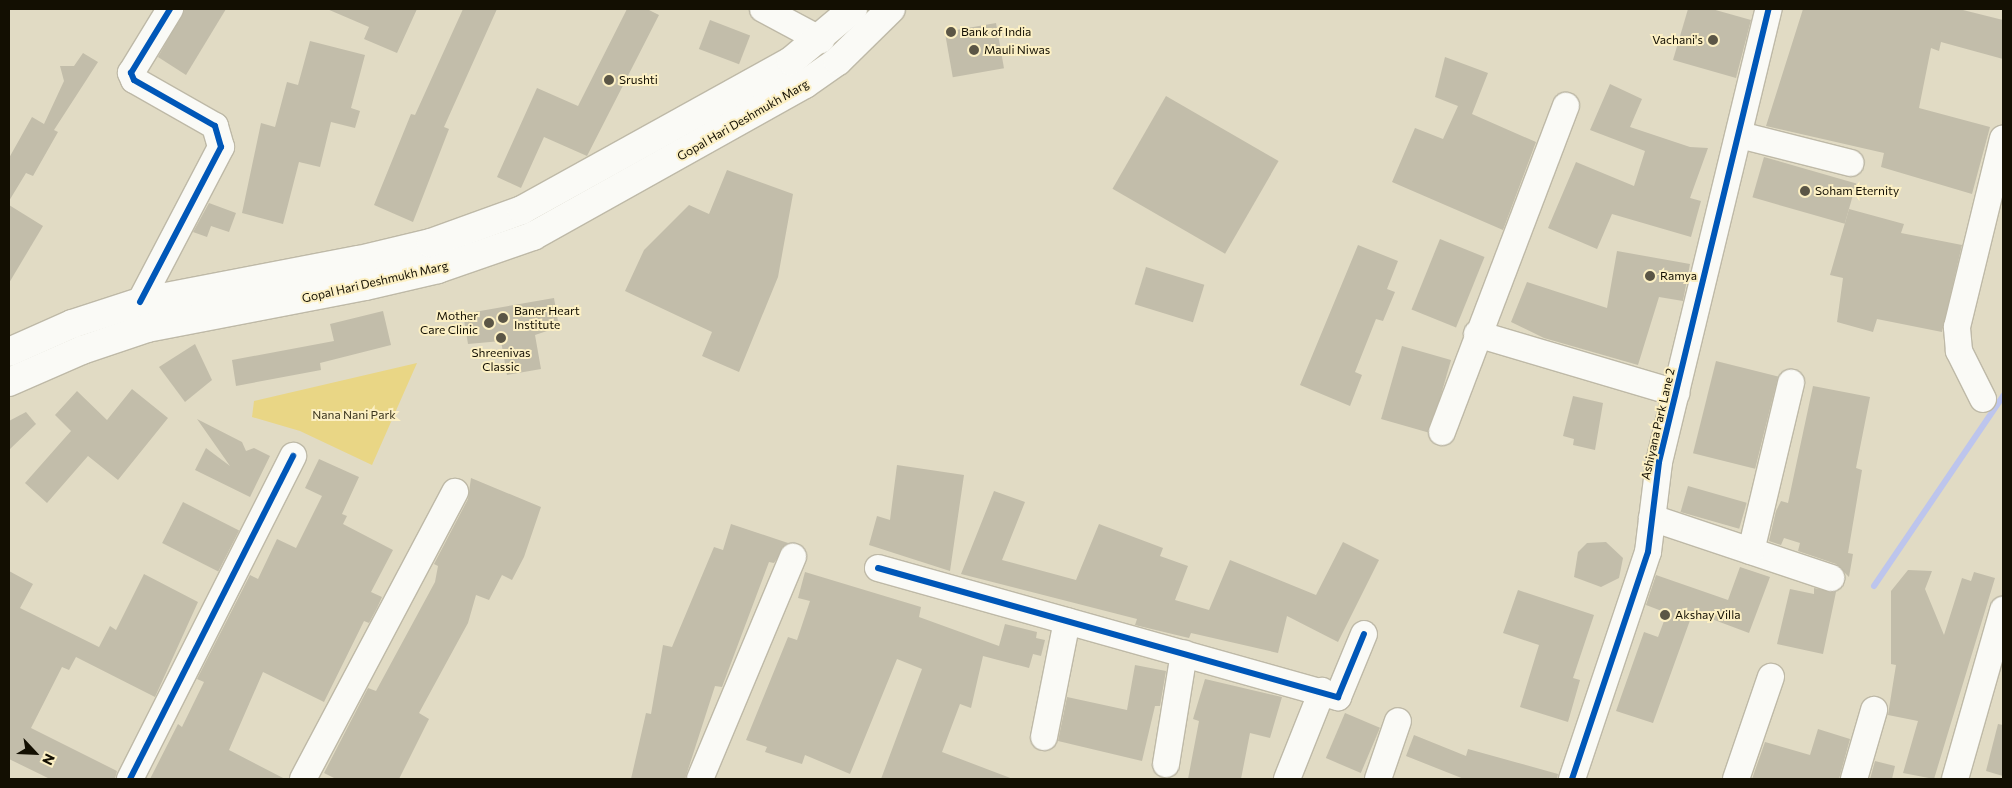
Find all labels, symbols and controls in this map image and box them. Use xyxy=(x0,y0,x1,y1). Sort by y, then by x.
place label: Bank of India xyxy=(961,25,1031,39)
marker: Bank of India xyxy=(945,26,957,38)
place label: Vachani's xyxy=(1652,33,1703,47)
marker: Vachani's xyxy=(1707,34,1719,46)
place label: Mauli Niwas xyxy=(984,43,1050,57)
marker: Mauli Niwas xyxy=(968,44,980,56)
place label: Srushti xyxy=(619,73,658,87)
marker: Srushti xyxy=(603,74,615,86)
street label: Gopal Hari Deshmukh Marg xyxy=(675,76,811,164)
place label: Soham Eternity xyxy=(1815,184,1899,198)
marker: Soham Eternity xyxy=(1799,185,1811,197)
street label: Gopal Hari Deshmukh Marg xyxy=(301,258,449,306)
place label: Ramya xyxy=(1660,269,1697,283)
marker: Ramya xyxy=(1644,270,1656,282)
place label: Baner Heart Institute xyxy=(514,304,580,332)
place label: Mother Care Clinic xyxy=(420,309,478,337)
marker: Baner Heart Institute xyxy=(496,311,510,325)
marker: Mother Care Clinic xyxy=(482,316,496,330)
marker: Shreenivas Classic xyxy=(495,332,507,344)
place label: Shreenivas Classic xyxy=(472,346,530,374)
street label: Ashiyana Park Lane 2 xyxy=(1638,367,1678,481)
park label: Nana Nani Park xyxy=(312,408,396,422)
place label: Akshay Villa xyxy=(1675,608,1740,622)
marker: Akshay Villa xyxy=(1659,609,1671,621)
north arrow xyxy=(10,728,60,778)
text: N xyxy=(39,751,59,768)

